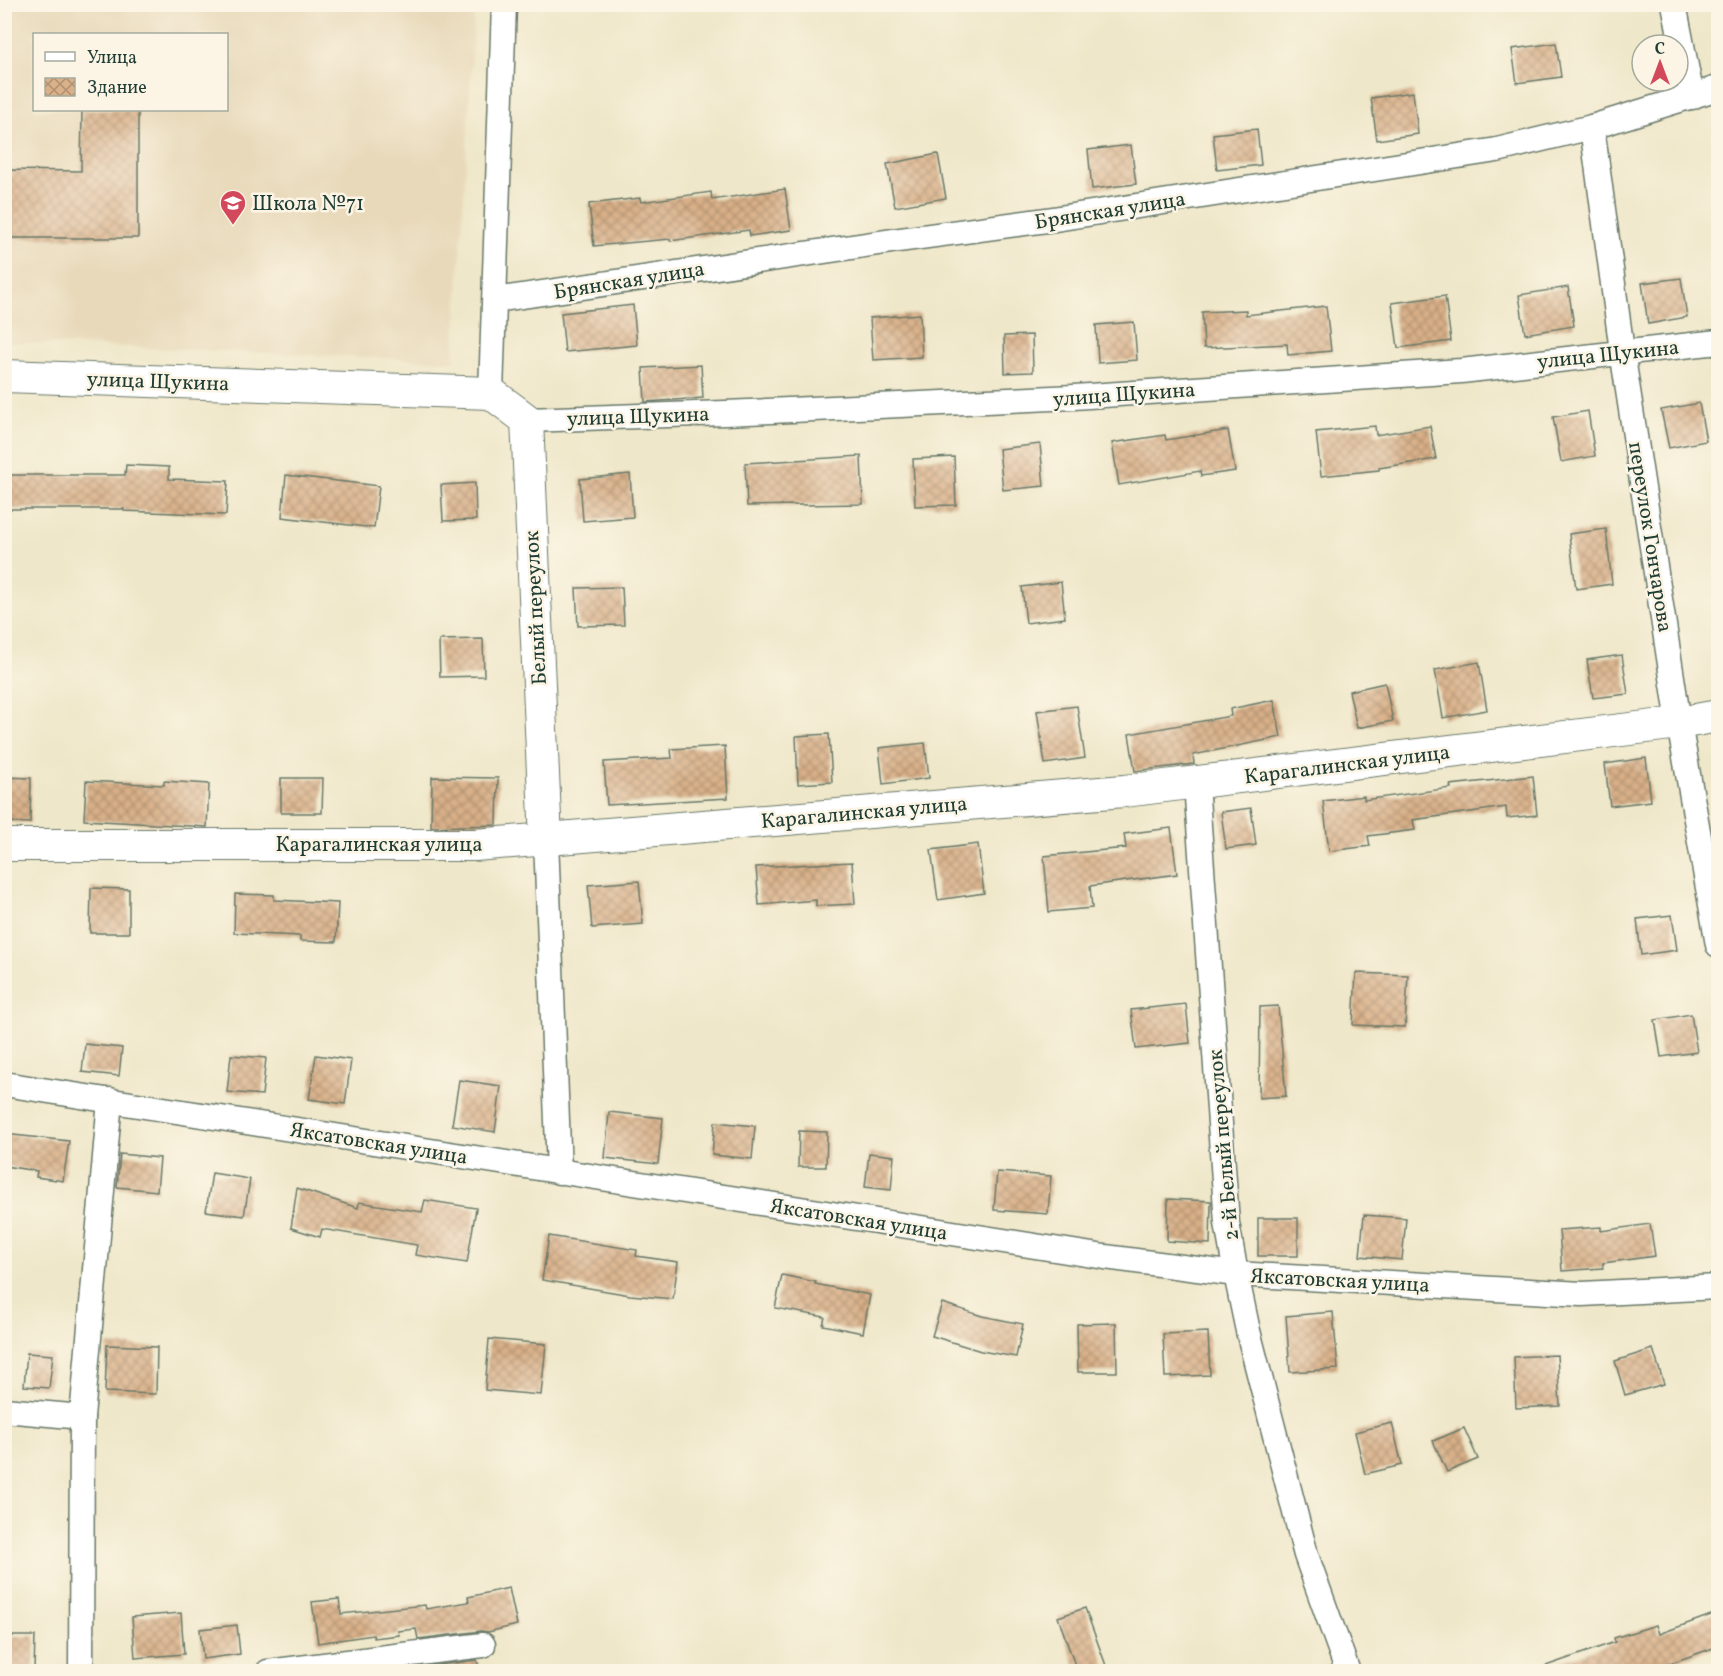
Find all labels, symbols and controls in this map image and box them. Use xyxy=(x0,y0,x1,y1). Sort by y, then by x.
legend xyxy=(33,33,228,111)
north arrow xyxy=(1630,33,1690,93)
text: С xyxy=(1655,39,1665,61)
text: Улица xyxy=(87,46,137,71)
text: Здание xyxy=(87,76,147,101)
street label: Брянская улица xyxy=(1033,185,1188,238)
school or university icon: Школа №71 xyxy=(218,188,248,226)
place label: Школа №71 xyxy=(252,190,364,219)
street label: Брянская улица xyxy=(552,255,707,308)
street label: улица Щукина xyxy=(1536,334,1681,377)
street label: улица Щукина xyxy=(86,366,230,399)
street label: улица Щукина xyxy=(1052,376,1196,415)
street label: улица Щукина xyxy=(566,401,710,434)
street label: переулок Гончарова xyxy=(1620,440,1679,635)
street label: Белый переулок xyxy=(518,530,555,686)
street label: Карагалинская улица xyxy=(1243,738,1452,793)
street label: Карагалинская улица xyxy=(760,790,969,837)
street label: Карагалинская улица xyxy=(275,831,483,860)
street label: 2-й Белый переулок xyxy=(1202,1048,1247,1242)
street label: Яксатовская улица xyxy=(288,1116,470,1173)
street label: Яксатовская улица xyxy=(768,1192,950,1249)
street label: Яксатовская улица xyxy=(1249,1262,1430,1301)

